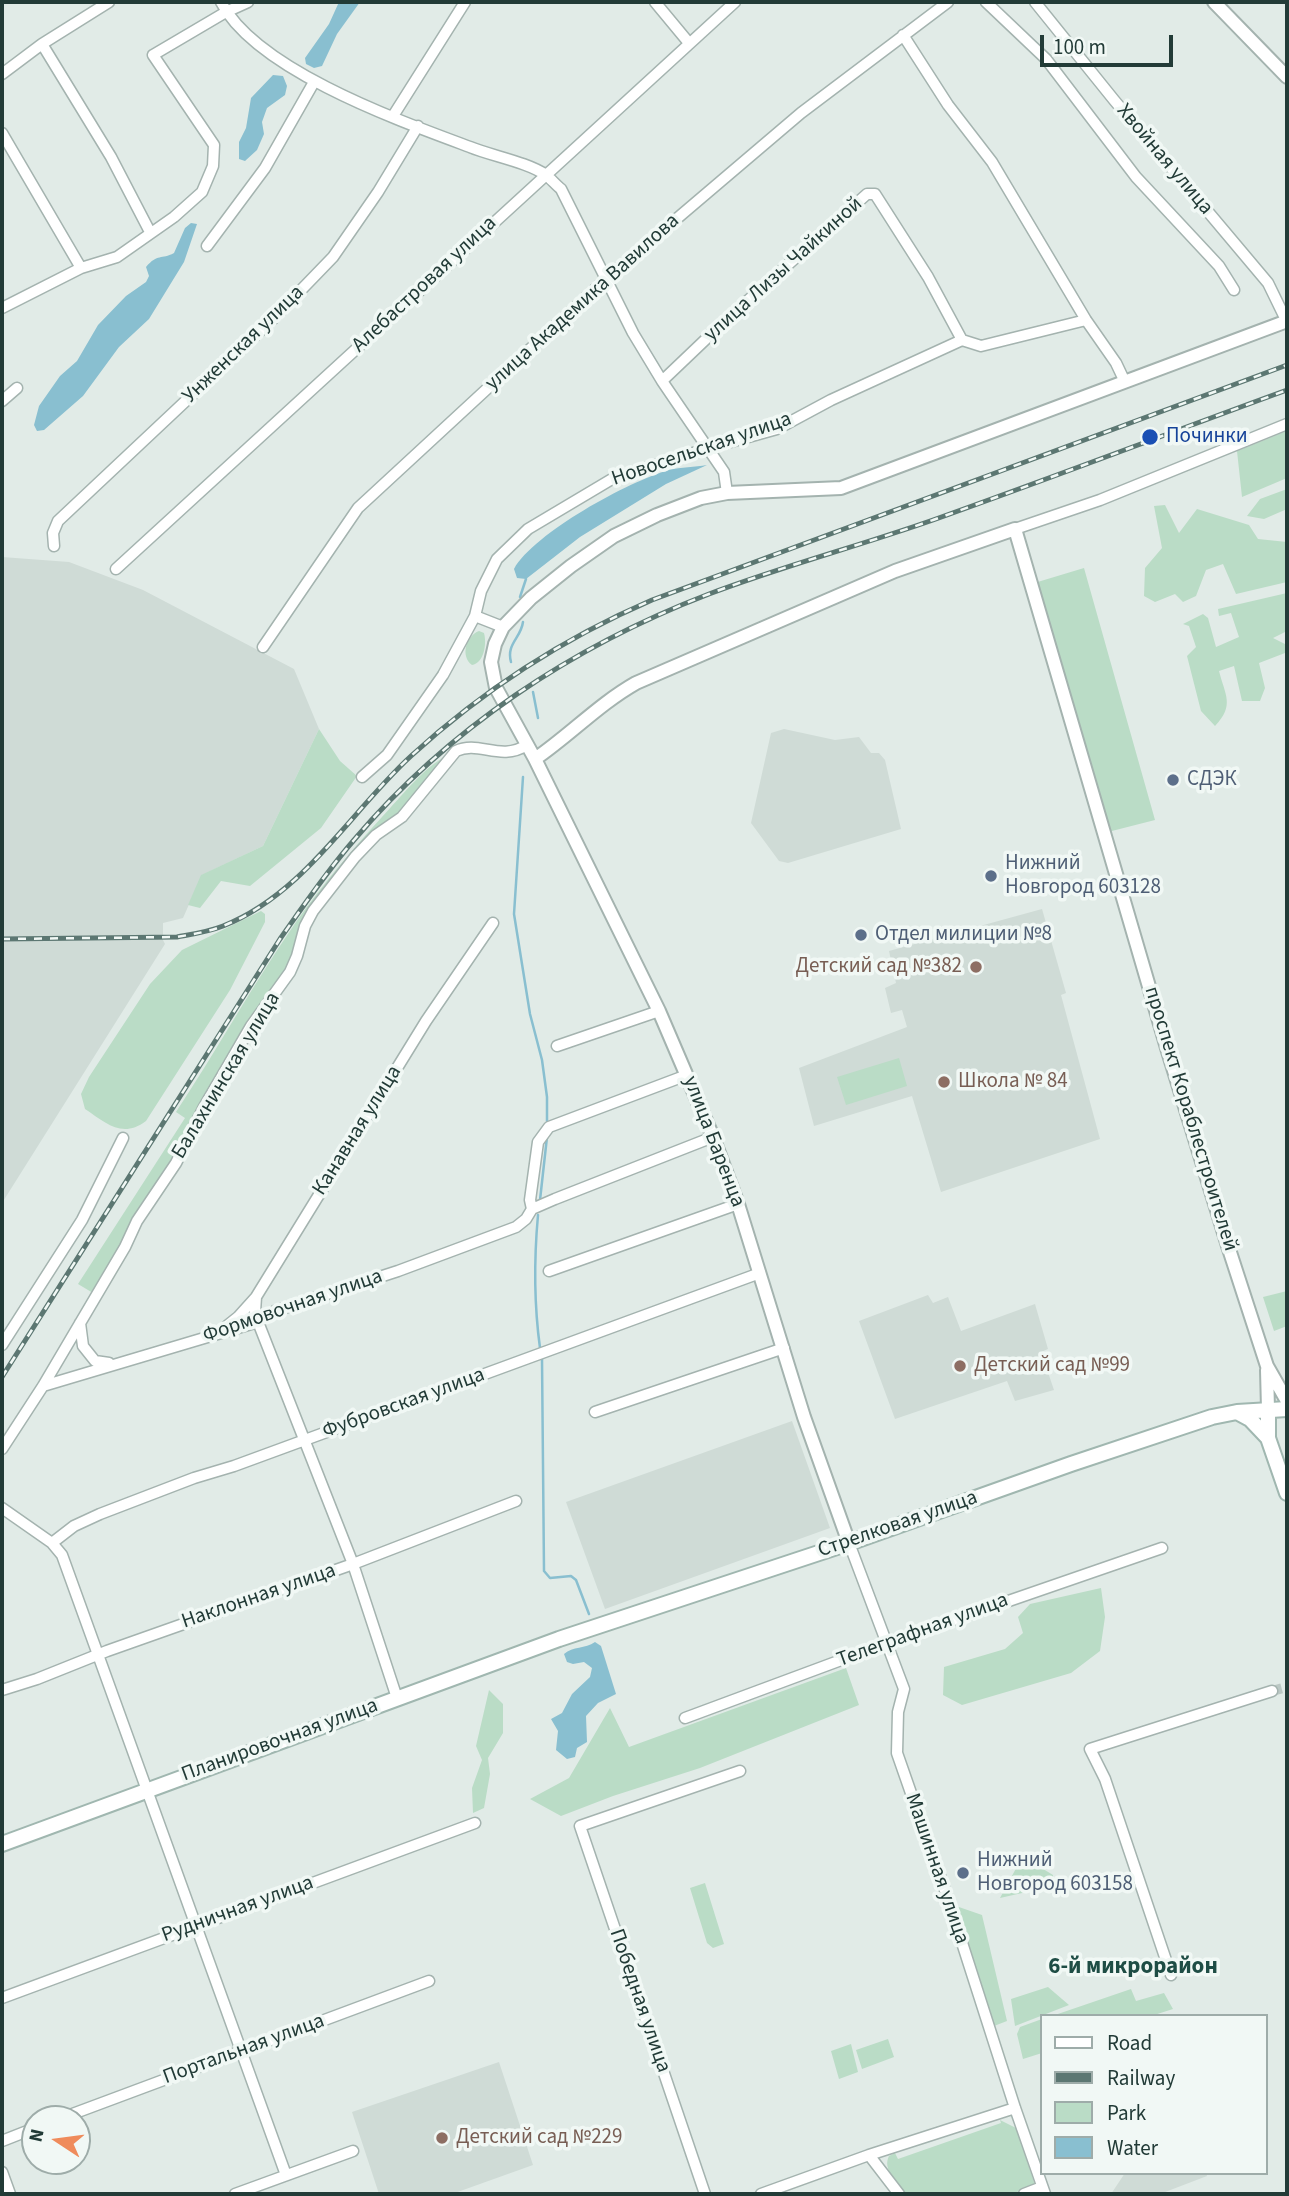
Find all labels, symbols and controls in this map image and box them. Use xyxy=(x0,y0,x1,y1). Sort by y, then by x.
scale bar xyxy=(1044,21,1177,65)
text: 100 m xyxy=(1053,32,1106,62)
street label: Хвойная улица xyxy=(1110,99,1218,221)
street label: улица Лизы Чайкиной xyxy=(700,192,868,348)
street label: улица Академика Вавилова xyxy=(481,209,685,397)
street label: Алебастровая улица xyxy=(347,211,503,359)
street label: Унженская улица xyxy=(178,281,310,409)
street label: Новосельская улица xyxy=(609,407,795,493)
place label: Починки xyxy=(1166,424,1248,450)
marker: Починки xyxy=(1140,427,1160,447)
place label: СДЭК xyxy=(1187,767,1237,793)
marker: СДЭК xyxy=(1165,772,1181,788)
place label: Нижний Новгород 603128 xyxy=(1005,851,1161,901)
marker: Нижний Новгород 603128 xyxy=(983,868,999,884)
place label: Отдел милиции №8 xyxy=(875,922,1052,948)
marker: Отдел милиции №8 xyxy=(853,927,869,943)
place label: Детский сад №382 xyxy=(796,954,962,980)
marker: Детский сад №382 xyxy=(968,959,984,975)
street label: проспект Кораблестроителей xyxy=(1138,984,1242,1254)
street label: Балахнинская улица xyxy=(167,988,287,1164)
street label: Канавная улица xyxy=(308,1061,408,1201)
place label: Школа № 84 xyxy=(958,1069,1068,1095)
street label: улица Баренца xyxy=(676,1073,750,1211)
marker: Школа № 84 xyxy=(936,1074,952,1090)
street label: Формовочная улица xyxy=(200,1264,386,1350)
place label: Детский сад №99 xyxy=(974,1353,1130,1379)
marker: Детский сад №99 xyxy=(952,1358,968,1374)
street label: Фубровская улица xyxy=(319,1363,489,1445)
street label: Стрелковая улица xyxy=(815,1486,981,1564)
street label: Наклонная улица xyxy=(179,1559,339,1635)
street label: Телеграфная улица xyxy=(834,1588,1012,1674)
street label: Планировочная улица xyxy=(178,1694,382,1788)
street label: Машинная улица xyxy=(898,1790,974,1948)
place label: Нижний Новгород 603158 xyxy=(977,1848,1133,1898)
marker: Нижний Новгород 603158 xyxy=(955,1865,971,1881)
street label: Рудничная улица xyxy=(159,1871,317,1949)
street label: Победная улица xyxy=(603,1926,675,2076)
district label: 6-й микрорайон xyxy=(1048,1954,1218,1982)
street label: Портальная улица xyxy=(160,2009,328,2091)
legend xyxy=(1040,2014,1268,2175)
text: Road xyxy=(1107,2028,1152,2058)
text: Railway xyxy=(1107,2063,1175,2093)
text: Park xyxy=(1107,2098,1146,2128)
north arrow xyxy=(21,2105,91,2175)
place label: Детский сад №229 xyxy=(456,2125,622,2151)
text: N xyxy=(22,2126,52,2145)
marker: Детский сад №229 xyxy=(434,2130,450,2146)
text: Water xyxy=(1107,2133,1158,2163)

